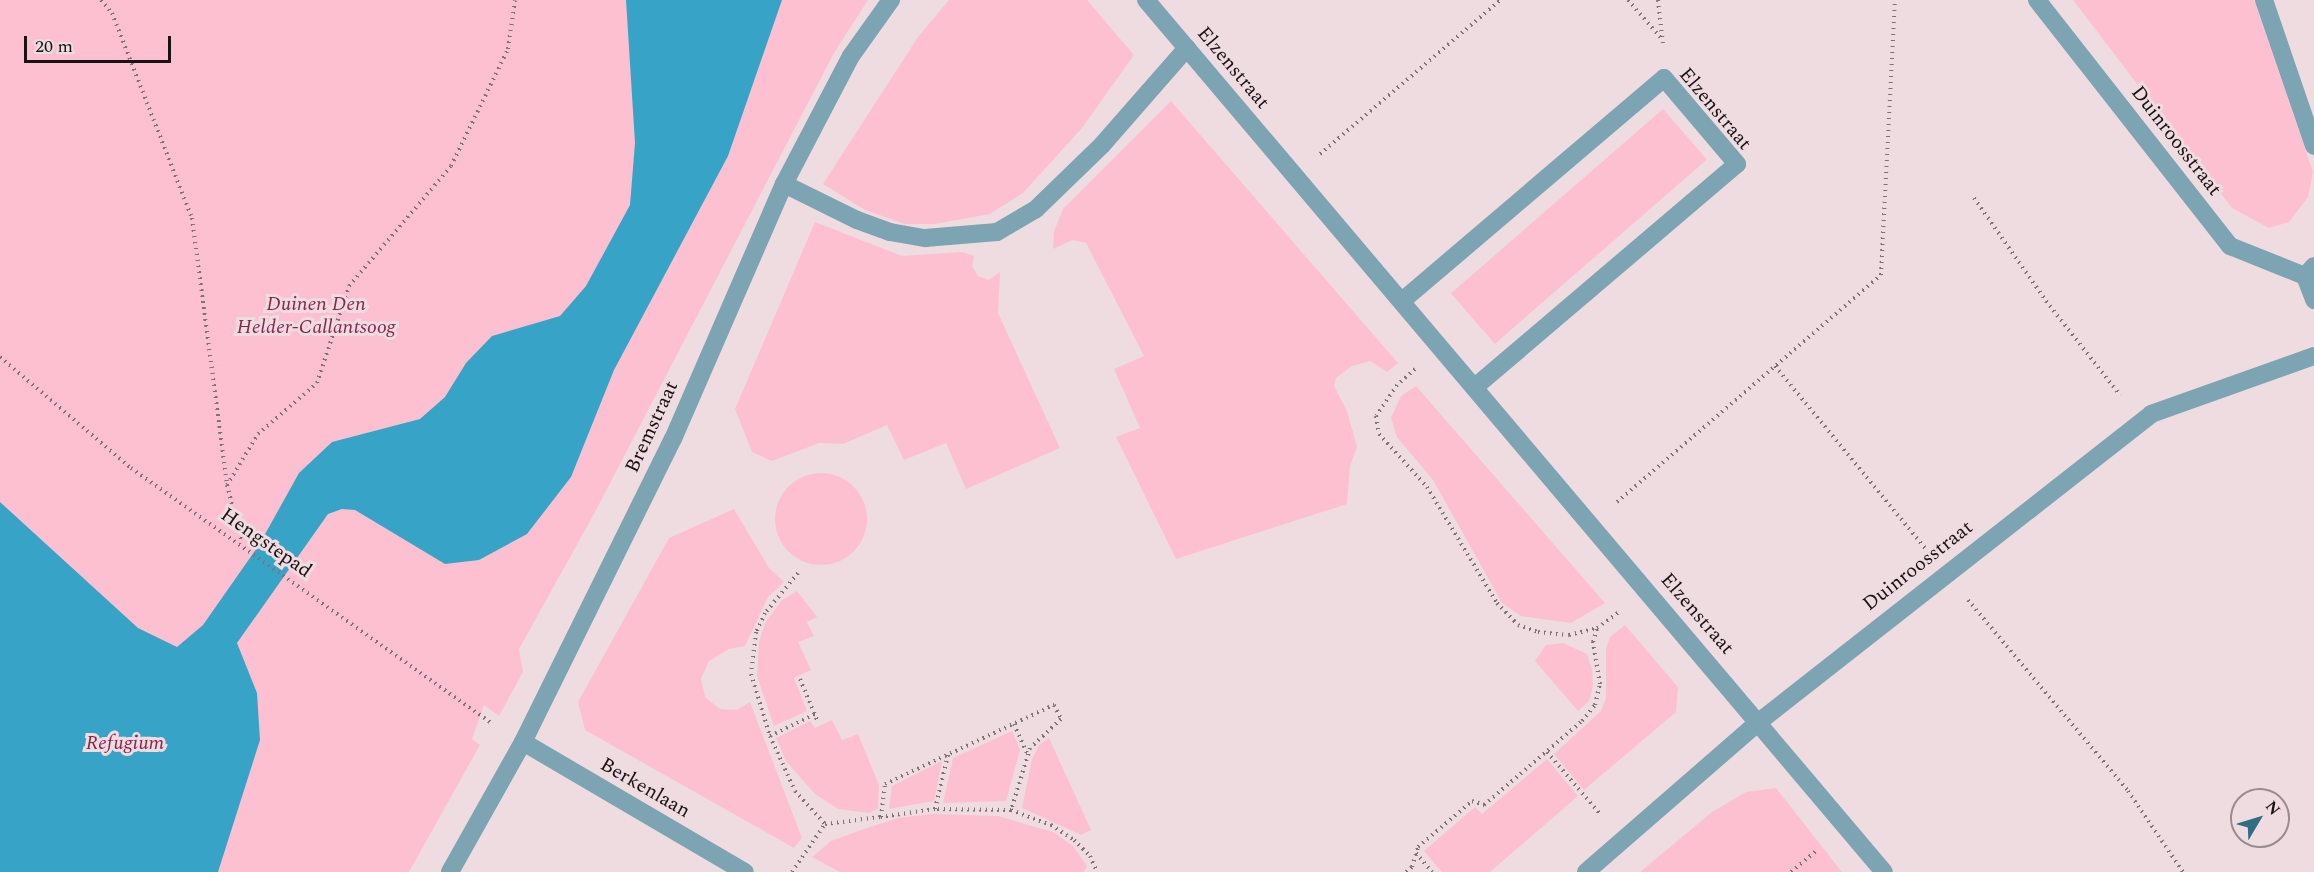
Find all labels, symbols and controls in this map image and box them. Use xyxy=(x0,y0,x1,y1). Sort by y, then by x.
street label: Elzenstraat xyxy=(1192,22,1274,114)
scale bar xyxy=(27,24,174,62)
text: 20 m xyxy=(35,33,73,60)
street label: Elzenstraat xyxy=(1674,63,1756,155)
street label: Duinroosstraat xyxy=(2126,81,2226,201)
park label: Duinen Den Helder-Callantsoog xyxy=(237,293,395,340)
street label: Bremstraat xyxy=(620,377,684,477)
street label: Hengstepad xyxy=(216,503,316,583)
street label: Duinroosstraat xyxy=(1858,516,1978,616)
street label: Elzenstraat xyxy=(1655,568,1739,660)
park label: Refugium xyxy=(86,731,164,755)
street label: Berkenlaan xyxy=(596,753,694,823)
north arrow xyxy=(2230,788,2290,848)
text: N xyxy=(2259,796,2286,821)

